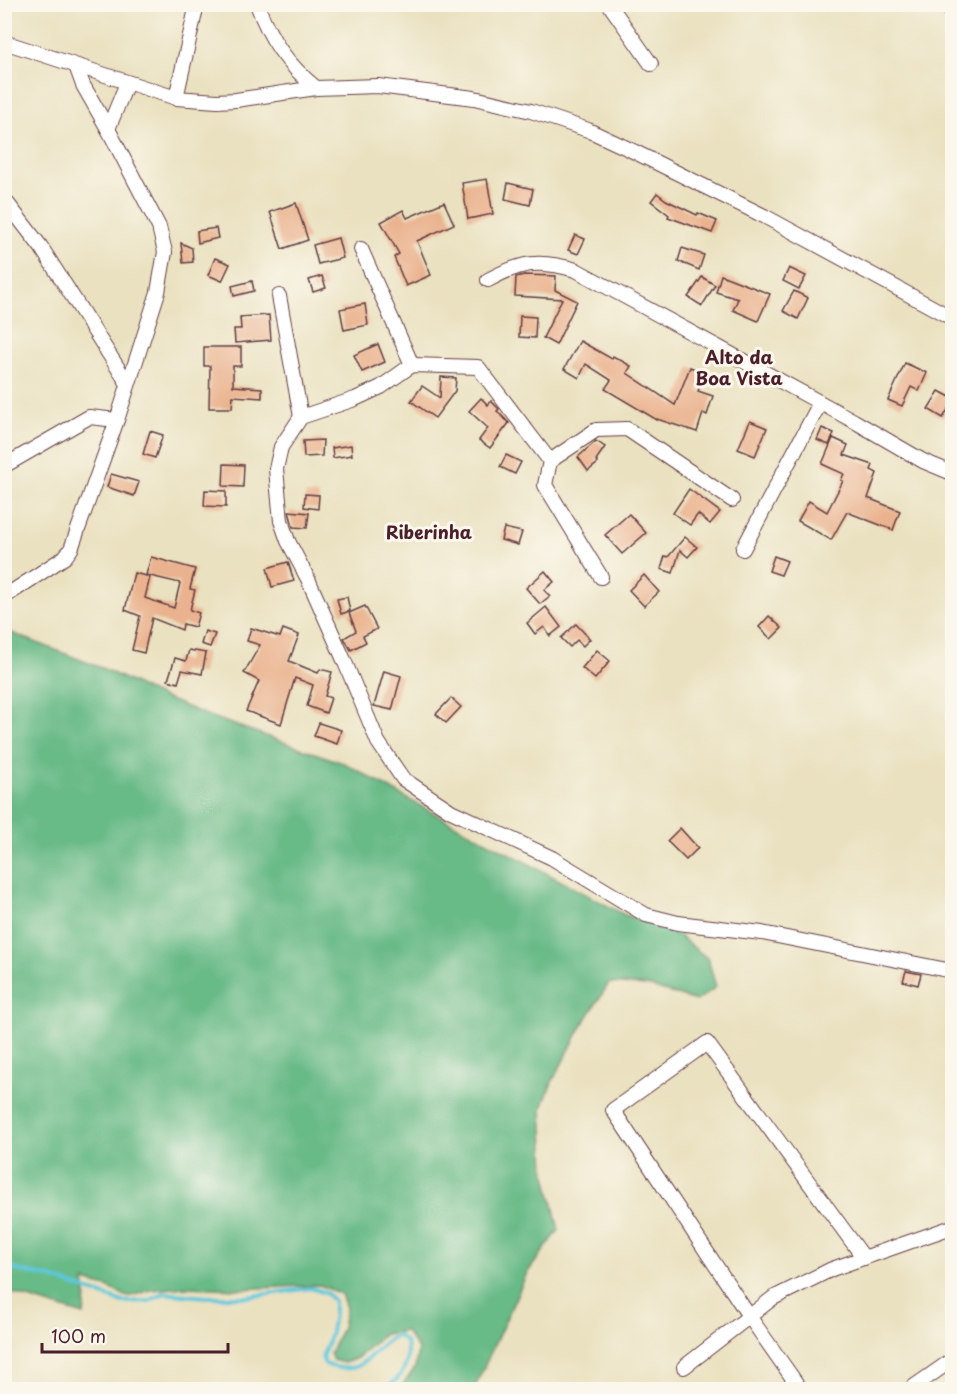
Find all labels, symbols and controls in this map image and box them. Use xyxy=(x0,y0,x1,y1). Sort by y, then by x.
district label: Alto da Boa Vista xyxy=(695,343,783,391)
district label: Riberinha xyxy=(386,518,472,545)
scale bar xyxy=(42,1316,228,1354)
text: 100 m xyxy=(51,1322,106,1349)

